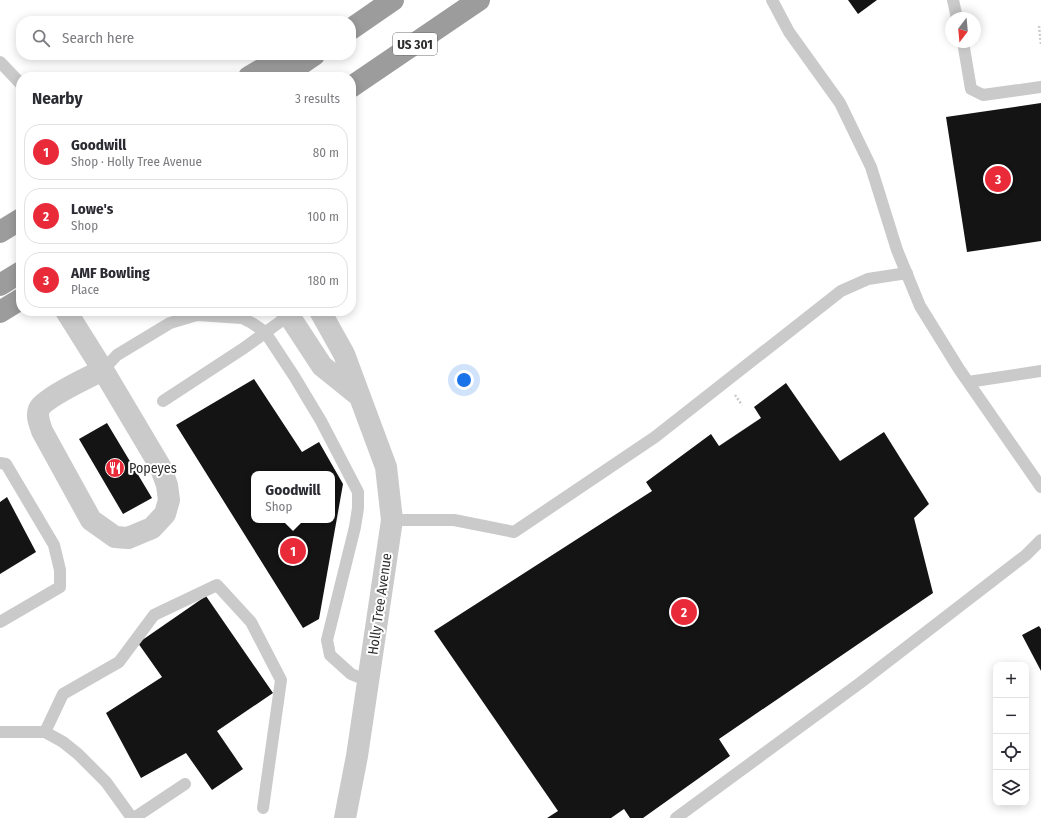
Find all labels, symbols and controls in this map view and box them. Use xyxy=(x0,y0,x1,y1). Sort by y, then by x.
north arrow xyxy=(945,12,981,48)
search box xyxy=(16,16,356,60)
icon: search xyxy=(30,27,52,49)
text: Search here xyxy=(62,29,134,47)
road number: US 301 xyxy=(393,33,437,55)
text: Nearby xyxy=(32,88,83,109)
text: 3 results xyxy=(295,91,340,106)
text: Goodwill xyxy=(71,136,126,154)
text: 1 xyxy=(43,145,49,160)
text: 80 m xyxy=(313,145,339,160)
text: Shop · Holly Tree Avenue xyxy=(71,154,202,169)
pin: 3 xyxy=(985,164,1011,194)
text: Lowe's xyxy=(71,200,113,218)
text: 2 xyxy=(43,209,49,224)
text: 100 m xyxy=(307,209,339,224)
text: Shop xyxy=(71,218,98,233)
text: AMF Bowling xyxy=(71,264,150,282)
text: 3 xyxy=(43,273,49,288)
text: 180 m xyxy=(308,273,339,288)
text: Place xyxy=(71,282,99,297)
your location xyxy=(454,370,474,390)
restaurant icon: Popeyes xyxy=(104,457,126,479)
place label: Popeyes xyxy=(129,460,177,477)
popup xyxy=(251,471,335,523)
text: Goodwill xyxy=(265,481,321,499)
text: Shop xyxy=(265,499,292,514)
pin: 1 xyxy=(280,536,306,566)
street label: Holly Tree Avenue xyxy=(364,552,396,656)
pin: 2 xyxy=(671,597,697,627)
map controls xyxy=(993,662,1029,806)
button: + xyxy=(993,662,1029,698)
button: − xyxy=(993,698,1029,734)
button: locate xyxy=(993,734,1029,770)
button: layers xyxy=(993,770,1029,806)

